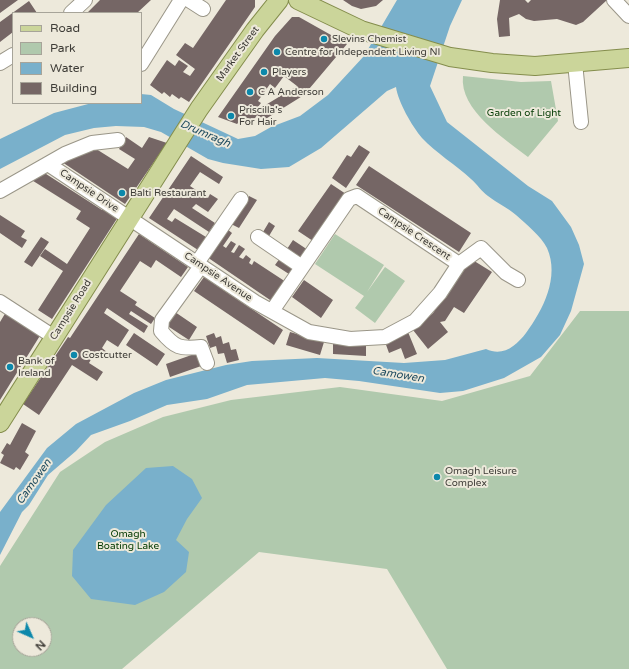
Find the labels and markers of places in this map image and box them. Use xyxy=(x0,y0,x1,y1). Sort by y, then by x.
place label: Slevins Chemist xyxy=(332,33,406,45)
marker: Slevins Chemist xyxy=(319,34,329,44)
place label: Centre for Independent Living NI xyxy=(285,46,440,58)
marker: Centre for Independent Living NI xyxy=(272,47,282,57)
place label: Players xyxy=(272,66,306,78)
marker: Players xyxy=(259,67,269,77)
place label: C A Anderson xyxy=(258,86,324,98)
marker: C A Anderson xyxy=(245,87,255,97)
place label: Priscilla's For Hair xyxy=(239,104,282,128)
marker: Priscilla's For Hair xyxy=(226,111,236,121)
place label: Balti Restaurant xyxy=(130,187,206,199)
marker: Balti Restaurant xyxy=(117,188,127,198)
place label: Costcutter xyxy=(82,349,132,361)
marker: Costcutter xyxy=(69,350,79,360)
place label: Bank of Ireland xyxy=(18,355,55,378)
marker: Bank of Ireland xyxy=(5,362,15,372)
place label: Omagh Leisure Complex xyxy=(445,465,517,488)
marker: Omagh Leisure Complex xyxy=(432,472,442,482)

